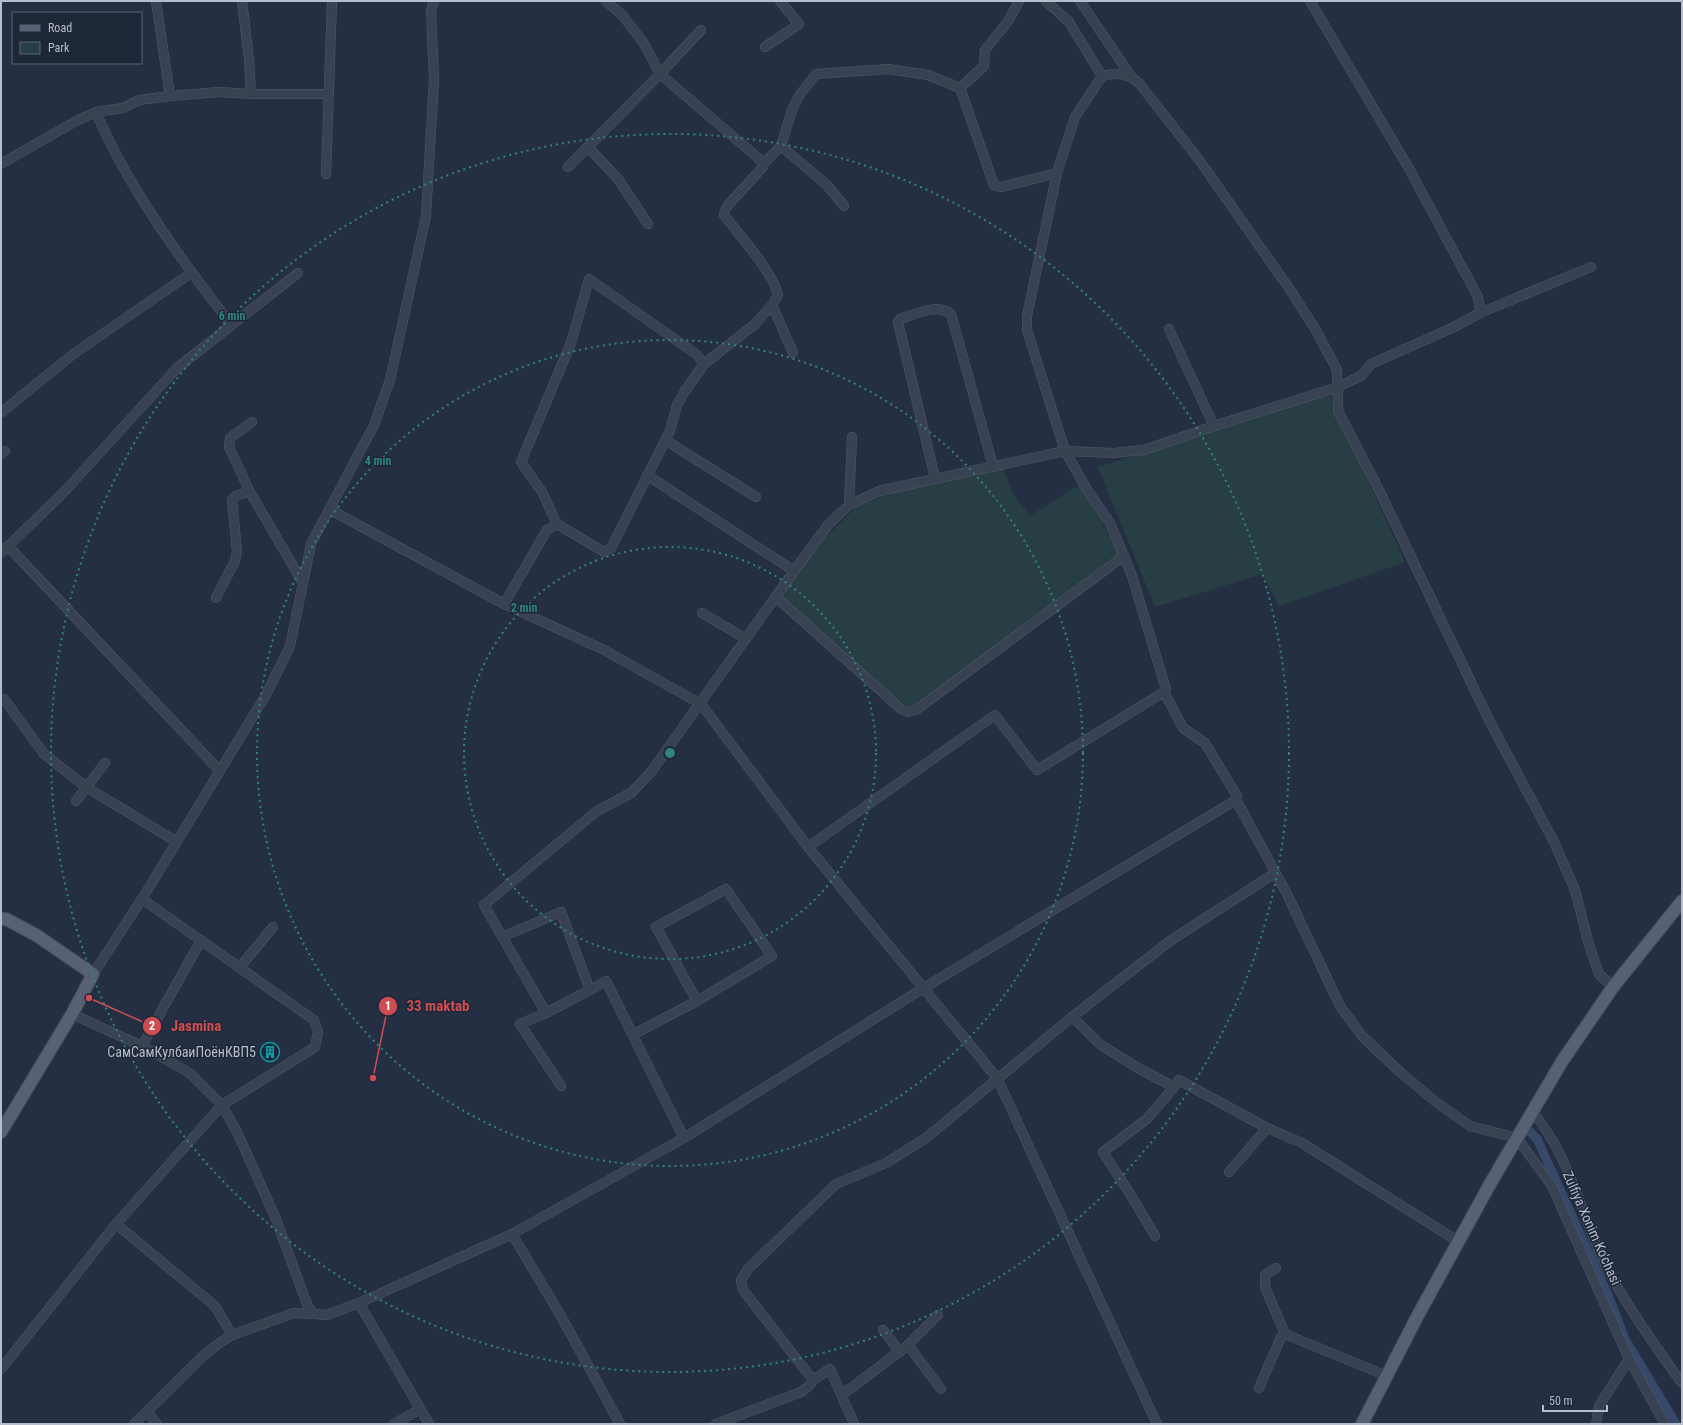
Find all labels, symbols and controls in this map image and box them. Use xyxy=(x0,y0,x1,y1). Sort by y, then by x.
legend xyxy=(12,12,142,64)
text: Road xyxy=(48,21,72,35)
text: Park xyxy=(48,41,70,55)
text: 6 min xyxy=(219,309,245,323)
text: 4 min xyxy=(365,454,391,468)
text: 2 min xyxy=(511,601,537,615)
centre of rings xyxy=(663,746,677,760)
callout: 33 maktab xyxy=(378,992,477,1019)
text: 33 maktab xyxy=(406,997,470,1015)
text: 1 xyxy=(385,999,391,1013)
callout: Jasmina xyxy=(142,1012,229,1039)
text: Jasmina xyxy=(171,1017,221,1035)
text: 2 xyxy=(149,1019,155,1033)
building icon: СамСамКулбаиПоёнКВП5 xyxy=(259,1041,281,1063)
place label: СамСамКулбаиПоёнКВП5 xyxy=(107,1044,256,1060)
street label: Zulfiya Xonim Ko'chasi xyxy=(1560,1168,1624,1288)
scale bar xyxy=(1543,1387,1607,1413)
text: 50 m xyxy=(1549,1394,1573,1408)

